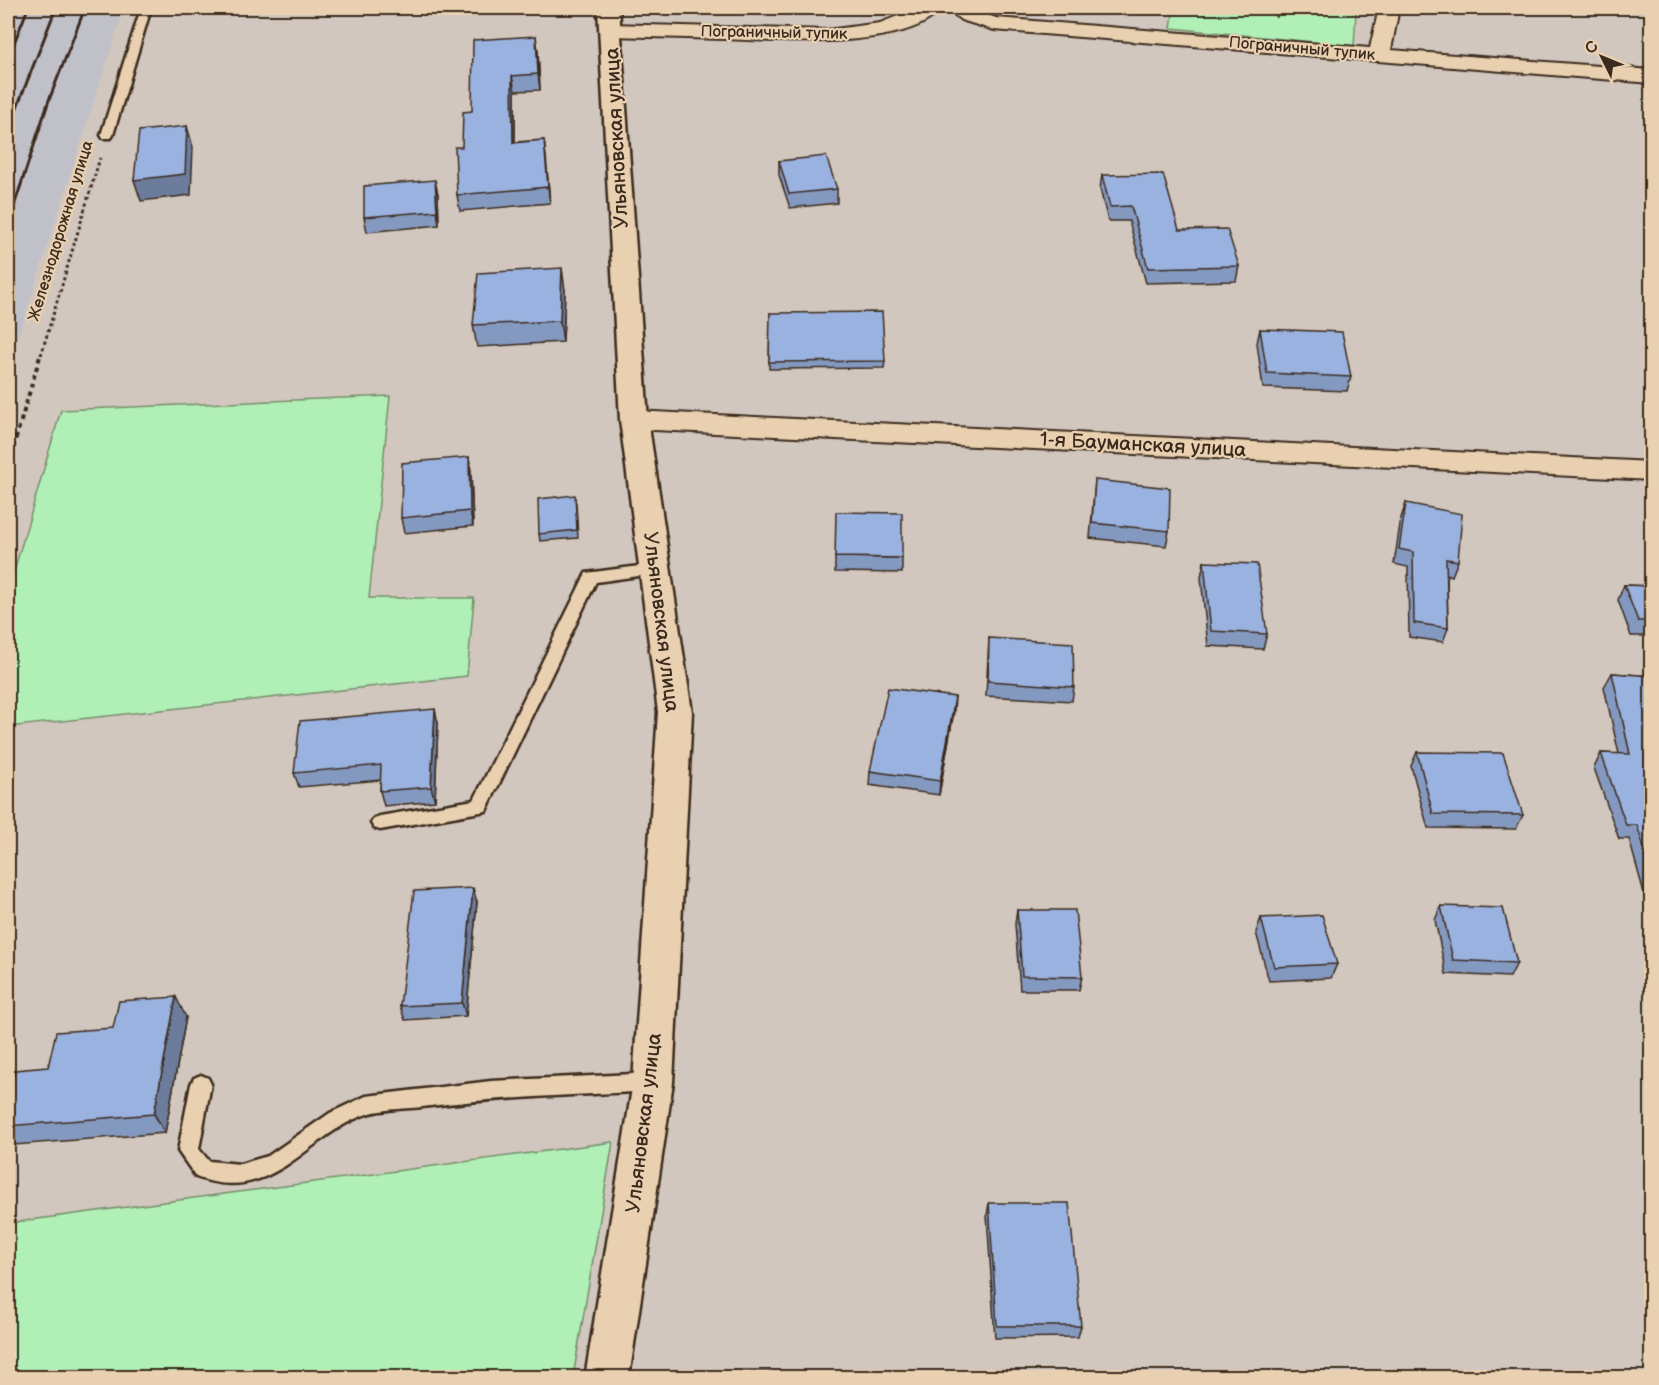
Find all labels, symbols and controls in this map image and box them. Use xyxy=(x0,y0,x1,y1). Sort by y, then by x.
street label: Пограничный тупик xyxy=(700,22,848,44)
north arrow xyxy=(1572,27,1632,87)
street label: Пограничный тупик xyxy=(1228,33,1376,65)
text: С xyxy=(1581,37,1603,58)
street label: Ульяновская улица xyxy=(600,47,634,229)
street label: Железнодорожная улица xyxy=(24,138,98,324)
street label: 1-я Бауманская улица xyxy=(1039,428,1247,462)
street label: Ульяновская улица xyxy=(638,531,684,714)
street label: Ульяновская улица xyxy=(621,1031,667,1214)

